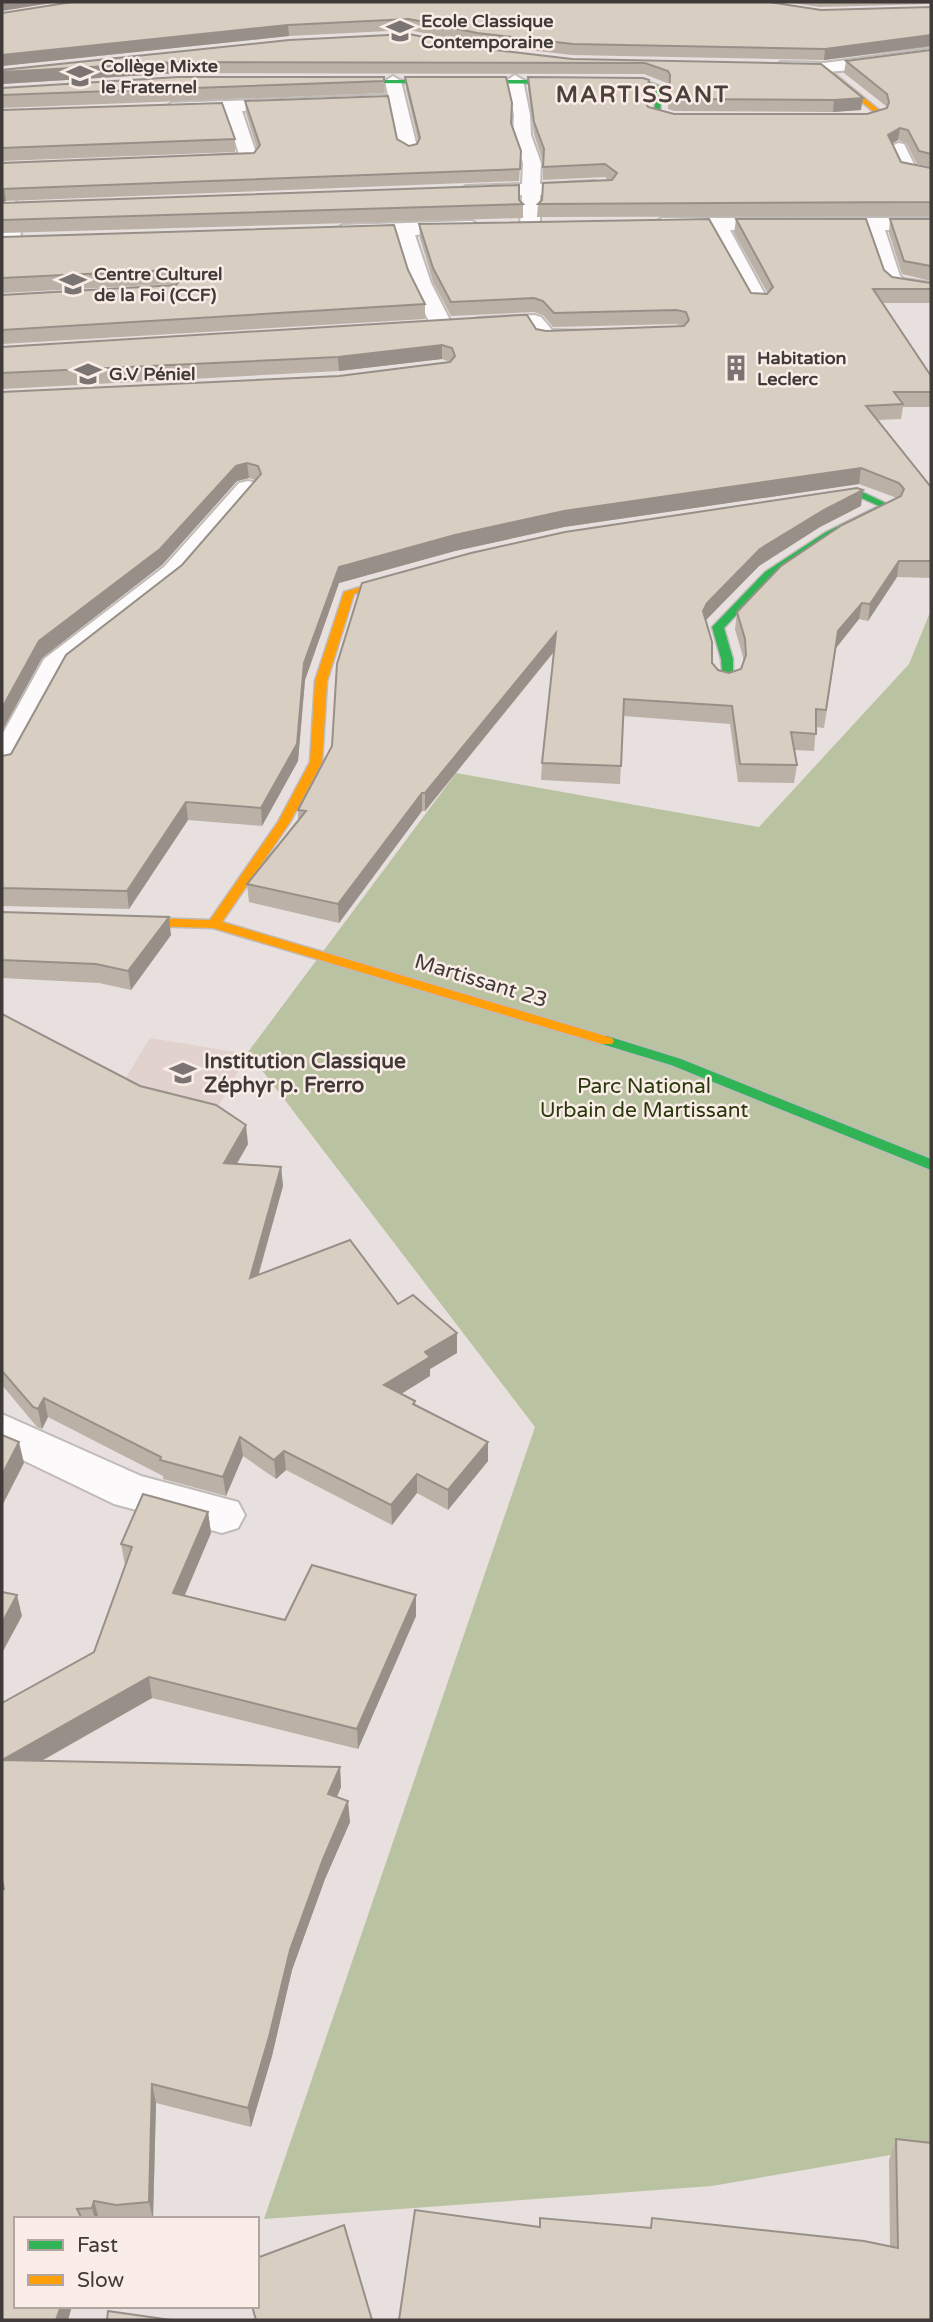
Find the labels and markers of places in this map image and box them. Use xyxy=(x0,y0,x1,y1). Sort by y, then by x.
place label: Ecole Classique Contemporaine xyxy=(421,10,553,53)
school or university icon: Ecole Classique Contemporaine xyxy=(385,16,415,46)
place label: Collège Mixte le Fraternel xyxy=(101,55,218,98)
school or university icon: Collège Mixte le Fraternel xyxy=(65,61,95,91)
place label: Centre Culturel de la Foi (CCF) xyxy=(94,263,222,306)
school or university icon: Centre Culturel de la Foi (CCF) xyxy=(58,269,88,299)
place label: Habitation Leclerc xyxy=(757,347,847,390)
building icon: Habitation Leclerc xyxy=(721,353,751,383)
school or university icon: G.V Péniel xyxy=(73,359,103,389)
place label: G.V Péniel xyxy=(109,363,195,385)
place label: Institution Classique Zéphyr p. Frerro xyxy=(204,1049,406,1098)
school or university icon: Institution Classique Zéphyr p. Frerro xyxy=(168,1058,198,1088)

